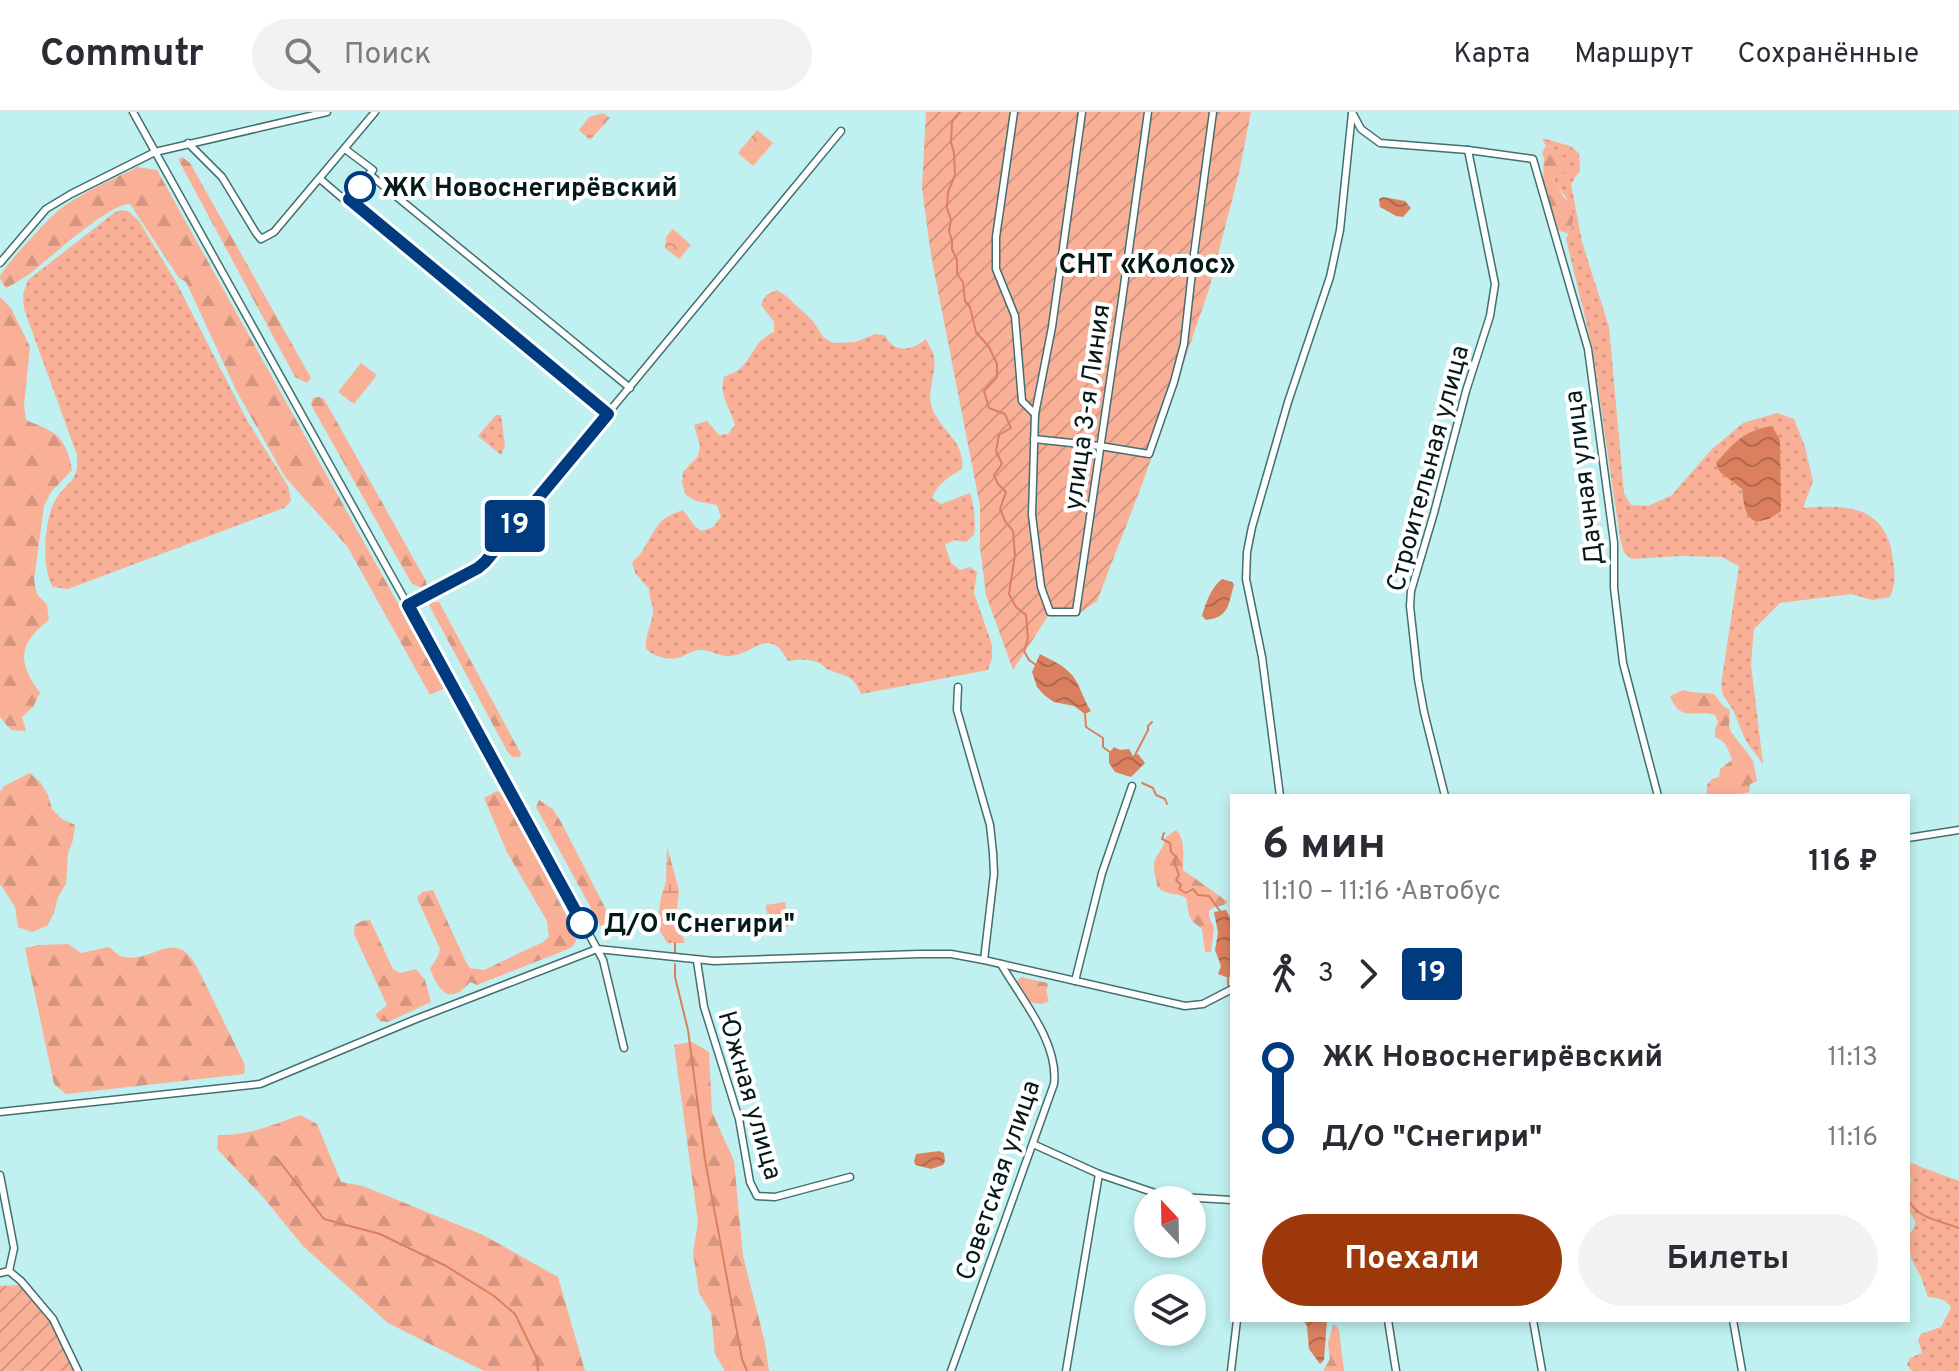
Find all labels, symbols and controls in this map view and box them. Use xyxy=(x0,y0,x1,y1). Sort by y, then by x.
search box xyxy=(252,19,812,91)
text: Commutr xyxy=(40,31,204,80)
icon: search xyxy=(280,33,324,77)
text: Поиск xyxy=(344,37,431,74)
text: Карта xyxy=(1454,37,1530,73)
text: Маршрут xyxy=(1574,37,1693,73)
text: Сохранённые xyxy=(1737,37,1919,73)
marker: ЖК Новоснегирёвский xyxy=(345,172,375,202)
place label: ЖК Новоснегирёвский xyxy=(382,173,678,206)
district label: СНТ «Колос» xyxy=(1058,248,1236,284)
street label: улица 3-я Линия xyxy=(1058,302,1119,513)
street label: Строительная улица xyxy=(1381,342,1478,596)
street label: Дачная улица xyxy=(1558,388,1613,567)
line badge: 19 xyxy=(479,500,551,552)
text: 19 xyxy=(501,508,529,544)
text: 6 мин xyxy=(1262,818,1386,874)
text: 116 ₽ xyxy=(1808,844,1878,881)
text: 11:10 – 11:16 · Автобус xyxy=(1262,876,1501,909)
marker: Д/О "Снегири" xyxy=(567,908,597,938)
place label: Д/О "Снегири" xyxy=(604,909,795,942)
icon: walk xyxy=(1262,952,1306,996)
icon: forward xyxy=(1346,952,1390,996)
text: 19 xyxy=(1418,956,1446,992)
text: 3 xyxy=(1318,958,1334,991)
street label: Южная улица xyxy=(709,1008,788,1184)
text: ЖК Новоснегирёвский xyxy=(1322,1040,1663,1077)
text: 11:13 xyxy=(1827,1042,1878,1075)
street label: Советская улица xyxy=(950,1076,1049,1285)
text: Д/О "Снегири" xyxy=(1322,1120,1542,1157)
text: 11:16 xyxy=(1828,1122,1878,1155)
north arrow xyxy=(1134,1186,1206,1258)
map controls xyxy=(1134,1186,1206,1346)
button: Поехали xyxy=(1262,1214,1562,1306)
button: Билеты xyxy=(1578,1214,1878,1306)
button: layers xyxy=(1134,1274,1206,1346)

